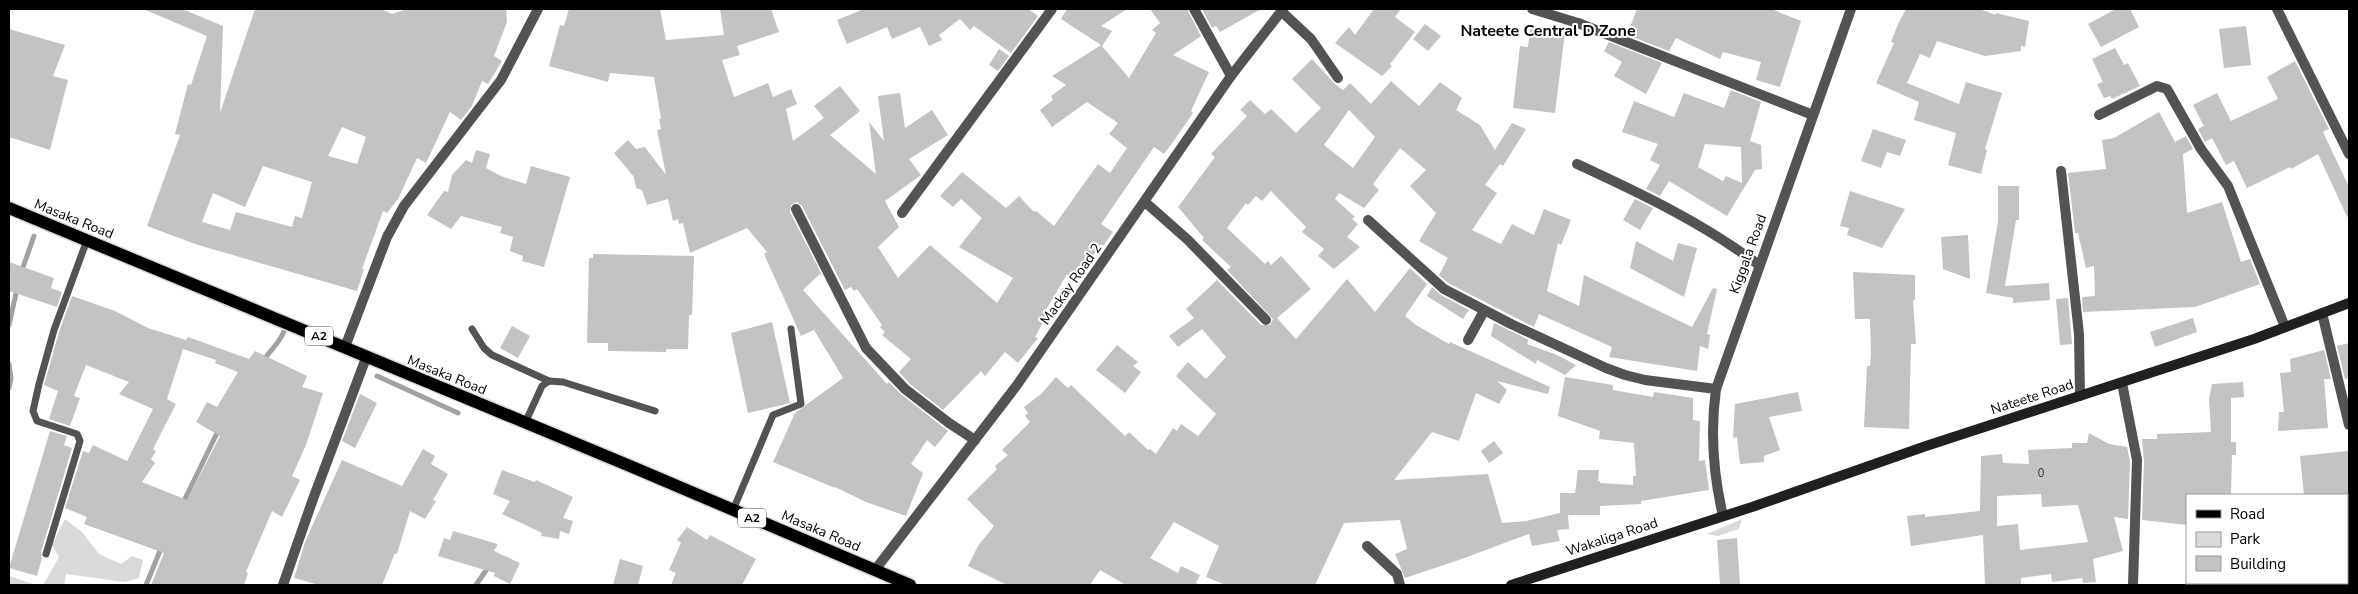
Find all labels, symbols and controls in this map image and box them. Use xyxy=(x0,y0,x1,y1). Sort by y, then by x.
district label: Nateete Central D Zone xyxy=(1460,20,1636,42)
street label: Masaka Road xyxy=(31,194,117,244)
street label: Kiggala Road xyxy=(1725,211,1771,297)
street label: Mackay Road 2 xyxy=(1036,239,1106,329)
road number: A2 xyxy=(305,326,333,346)
street label: Masaka Road xyxy=(404,350,490,400)
street label: Nateete Road xyxy=(1988,375,2076,419)
house number: 0 xyxy=(2038,466,2045,481)
legend xyxy=(2186,494,2348,584)
text: Road xyxy=(2230,504,2265,524)
street label: Masaka Road xyxy=(779,506,863,556)
road number: A2 xyxy=(738,508,766,528)
street label: Wakaliga Road xyxy=(1564,513,1660,561)
text: Park xyxy=(2230,529,2260,549)
text: Building xyxy=(2230,554,2286,574)

